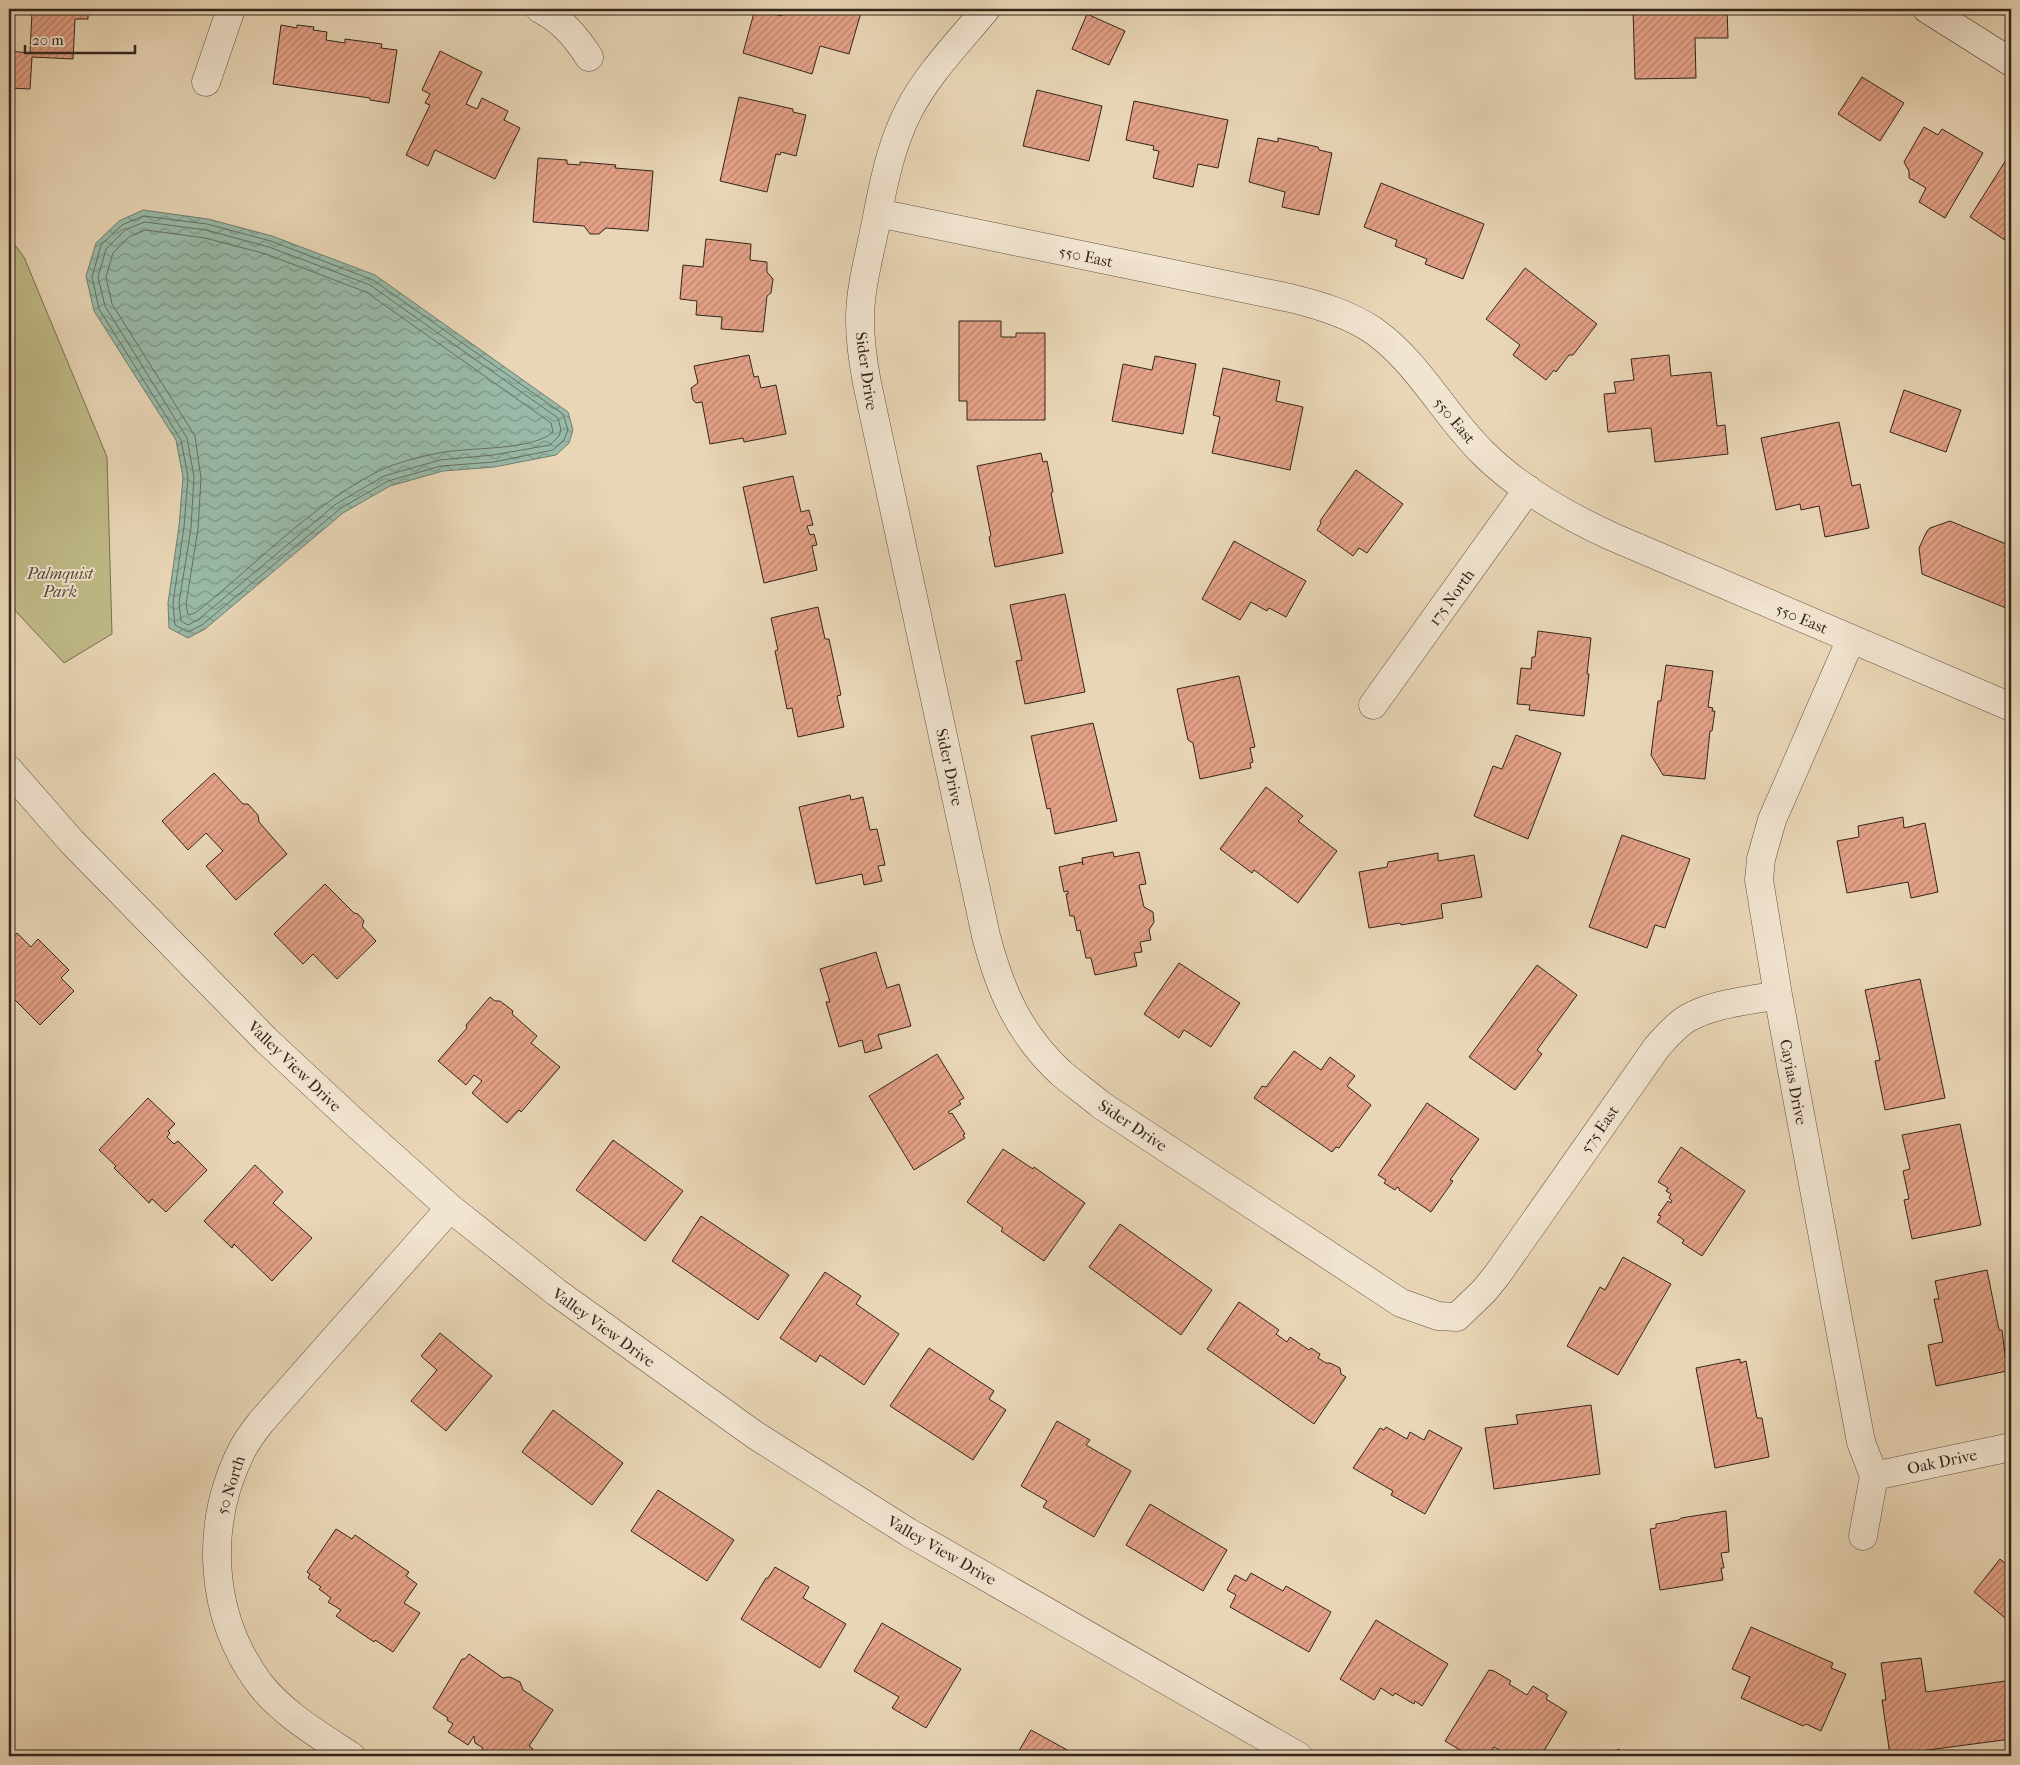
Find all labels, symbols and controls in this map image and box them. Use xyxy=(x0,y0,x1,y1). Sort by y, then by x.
scale bar xyxy=(25,22,135,54)
text: 20 m xyxy=(32,31,64,49)
street label: 550 East xyxy=(1057,242,1115,272)
street label: Sider Drive xyxy=(852,331,881,411)
street label: 550 East xyxy=(1430,393,1480,448)
park label: Palmquist Park xyxy=(26,564,94,601)
street label: 175 North xyxy=(1425,565,1478,629)
street label: 550 East xyxy=(1773,599,1831,638)
street label: Sider Drive xyxy=(932,727,967,808)
street label: Valley View Drive xyxy=(243,1016,345,1116)
street label: Cayias Drive xyxy=(1776,1038,1811,1127)
street label: Sider Drive xyxy=(1095,1096,1171,1155)
street label: 575 East xyxy=(1576,1102,1623,1157)
street label: Valley View Drive xyxy=(548,1283,659,1371)
street label: Oak Drive xyxy=(1905,1445,1979,1478)
street label: 50 North xyxy=(212,1453,249,1517)
street label: Valley View Drive xyxy=(883,1511,1000,1589)

